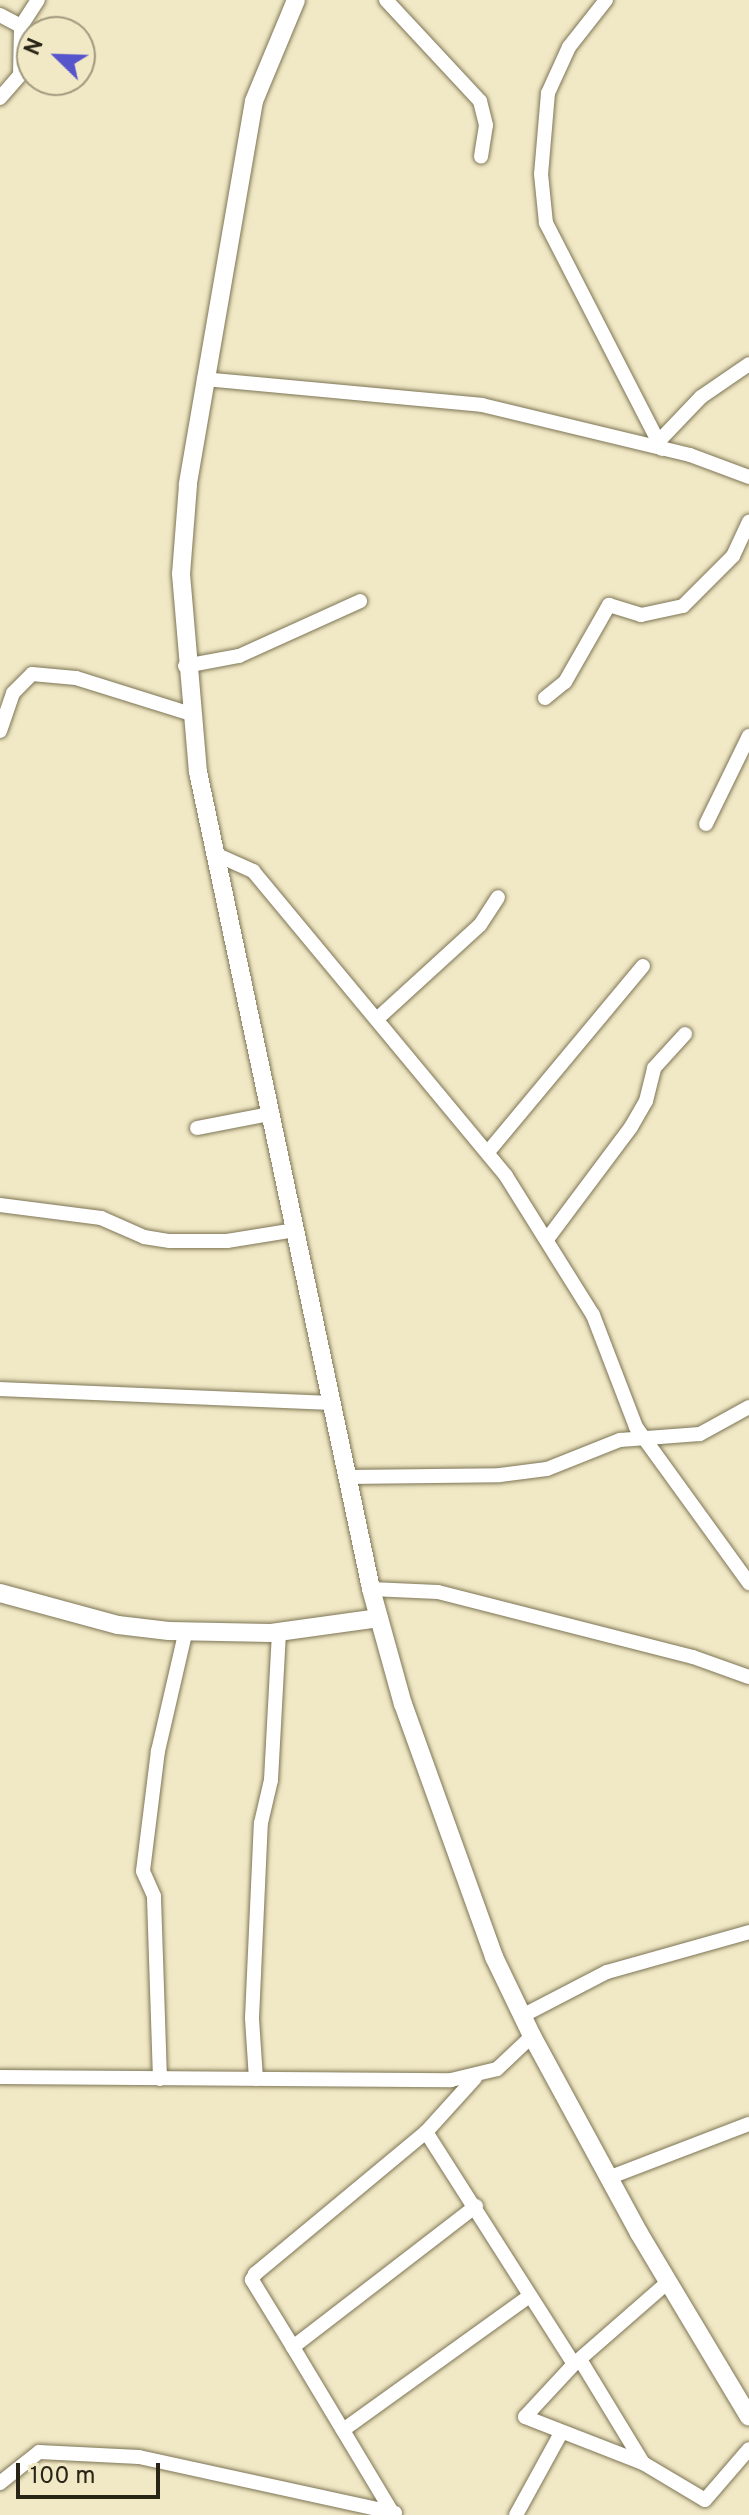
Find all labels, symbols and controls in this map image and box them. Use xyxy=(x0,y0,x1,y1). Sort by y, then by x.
north arrow xyxy=(16,16,96,96)
text: N xyxy=(20,35,51,60)
scale bar xyxy=(20,2447,164,2497)
text: 100 m xyxy=(30,2462,96,2492)

